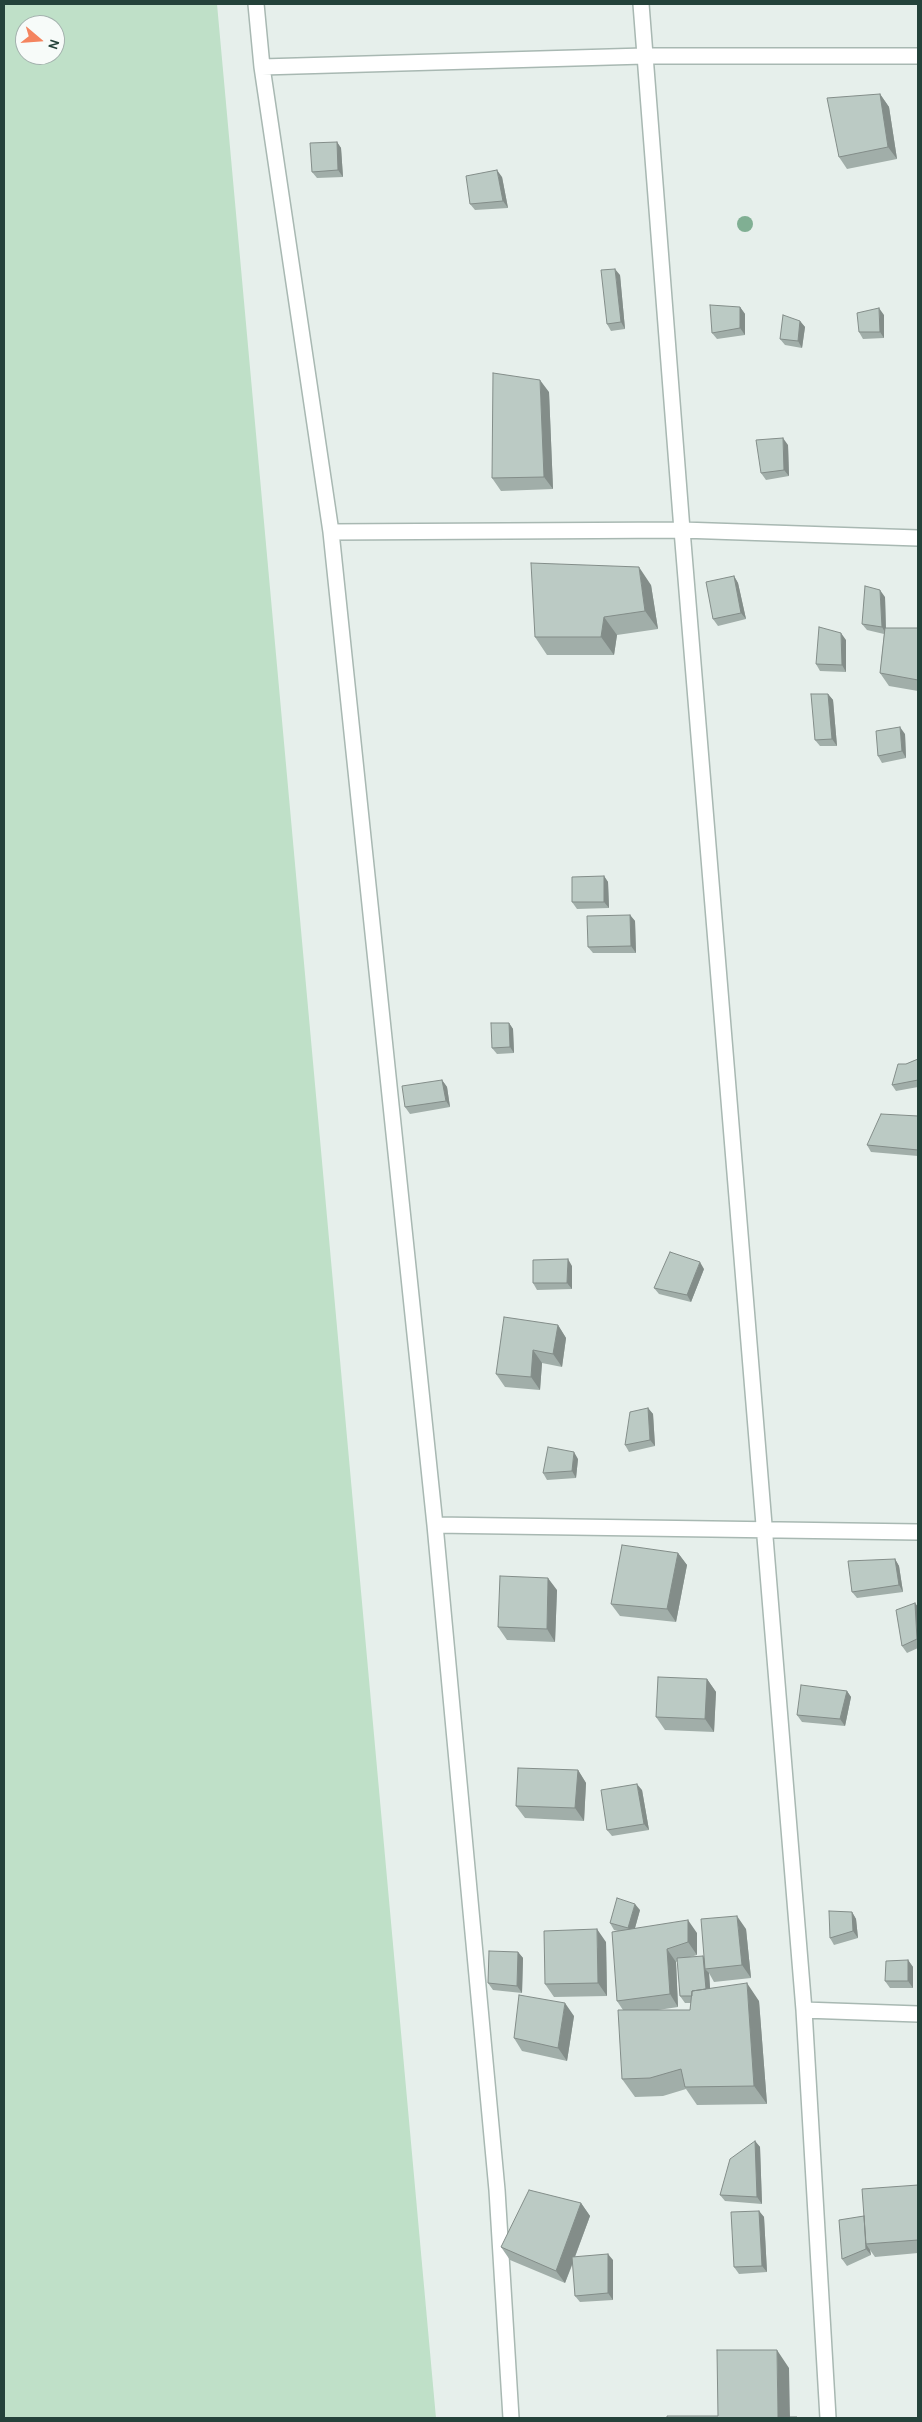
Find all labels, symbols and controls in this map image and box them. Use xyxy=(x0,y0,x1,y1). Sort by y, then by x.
north arrow xyxy=(15,15,65,65)
text: N xyxy=(44,37,63,52)

